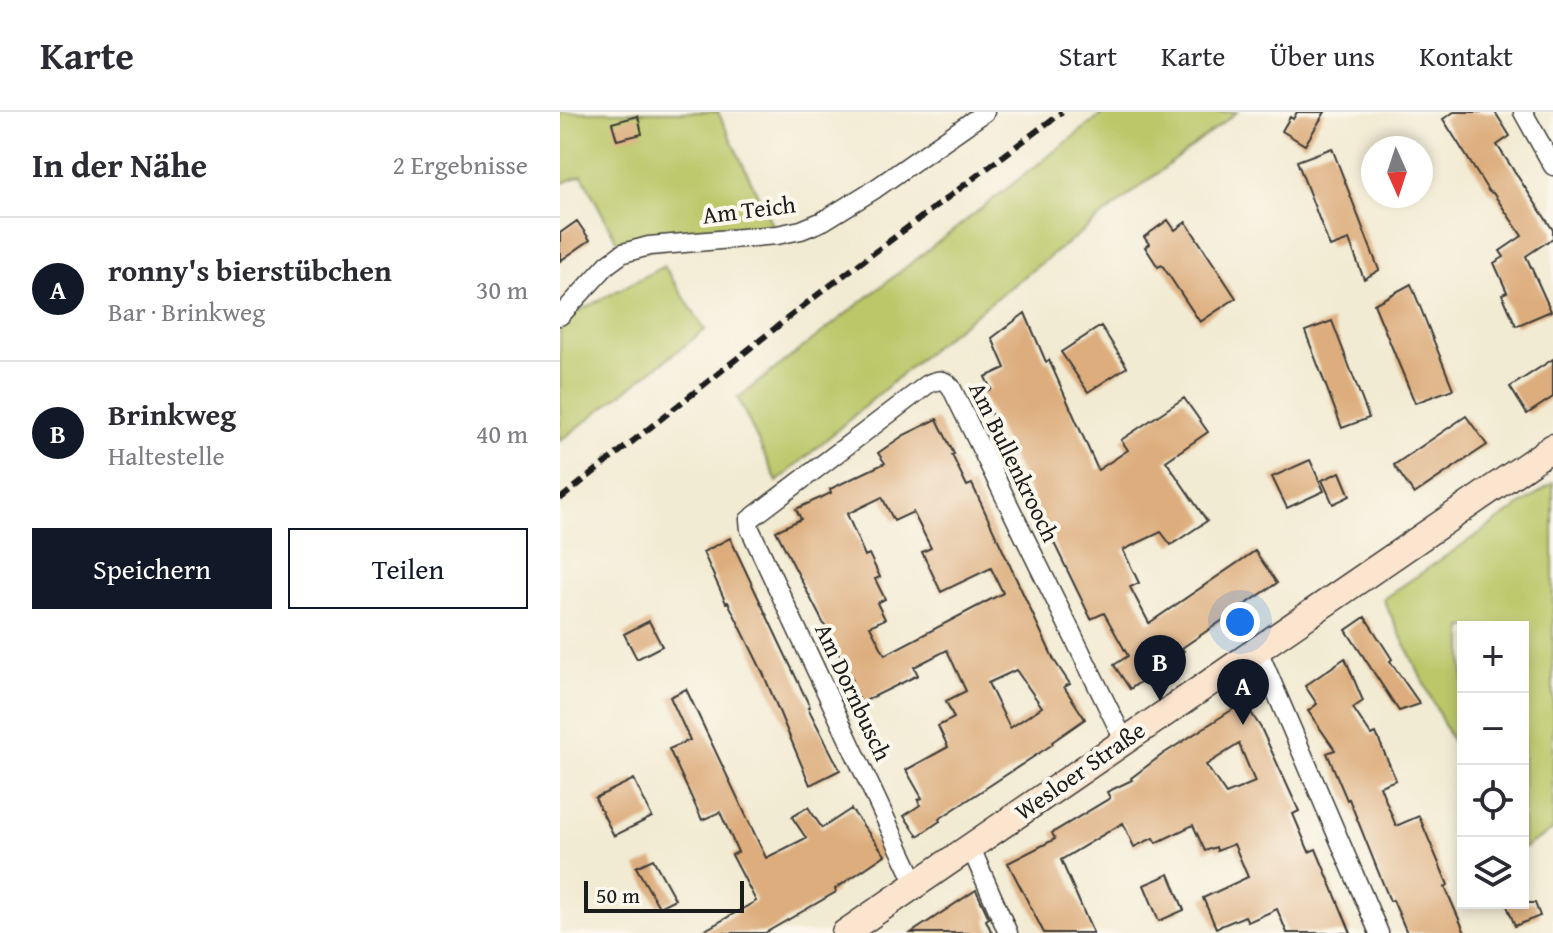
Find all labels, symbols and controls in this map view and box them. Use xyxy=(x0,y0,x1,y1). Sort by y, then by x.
text: Karte xyxy=(40,27,134,83)
text: Start xyxy=(1059,35,1117,76)
text: Karte xyxy=(1161,35,1225,76)
text: Über uns xyxy=(1269,35,1375,76)
text: Kontakt xyxy=(1419,35,1513,76)
north arrow xyxy=(1361,136,1433,208)
text: In der Nähe xyxy=(32,140,207,189)
text: 2 Ergebnisse xyxy=(393,145,528,184)
street label: Am Teich xyxy=(700,186,798,233)
text: ronny's bierstübchen xyxy=(108,248,392,292)
text: A xyxy=(50,270,66,309)
text: 30 m xyxy=(476,270,528,309)
text: Bar · Brinkweg xyxy=(108,292,265,331)
street label: Am Bullenkrooch xyxy=(961,376,1069,548)
text: Brinkweg xyxy=(108,392,236,436)
text: B xyxy=(50,414,66,453)
text: 40 m xyxy=(476,414,528,453)
text: Haltestelle xyxy=(108,436,225,475)
button: Speichern xyxy=(32,528,272,609)
button: Teilen xyxy=(288,528,528,609)
your location xyxy=(1220,602,1260,642)
street label: Am Dornbusch xyxy=(806,617,901,767)
map controls xyxy=(1457,621,1529,909)
button: + xyxy=(1457,621,1529,693)
pin: B xyxy=(1134,635,1186,701)
pin: A xyxy=(1217,659,1269,725)
button: − xyxy=(1457,693,1529,765)
street label: Wesloer Straße xyxy=(1007,713,1152,829)
button: locate xyxy=(1457,765,1529,837)
button: layers xyxy=(1457,837,1529,909)
scale bar xyxy=(584,877,744,913)
text: 50 m xyxy=(596,879,640,911)

